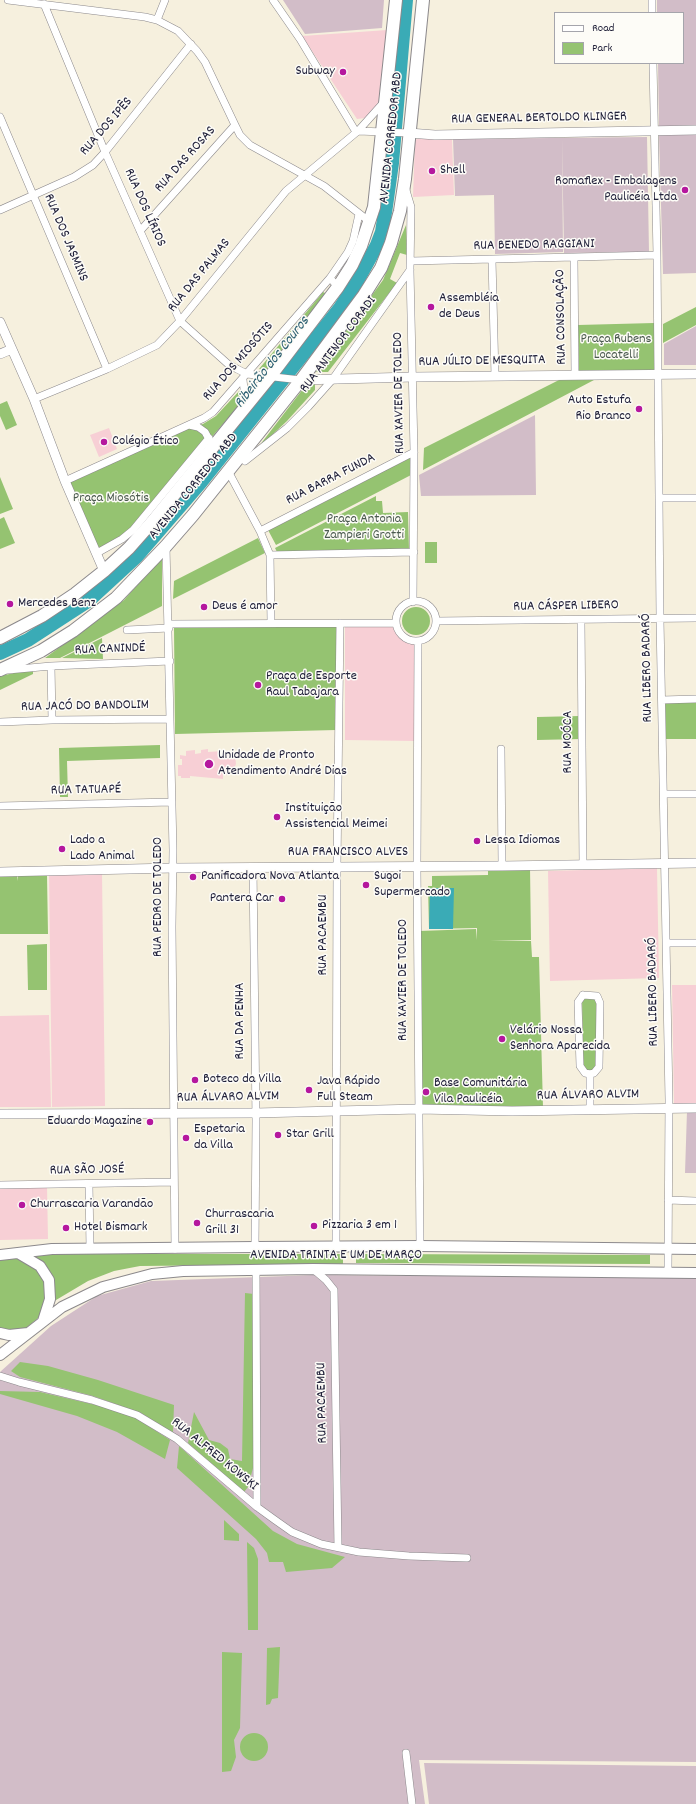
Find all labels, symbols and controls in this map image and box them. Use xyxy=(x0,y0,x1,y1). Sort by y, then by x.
legend xyxy=(554,12,684,64)
text: Road xyxy=(592,20,614,37)
text: Park xyxy=(592,40,612,57)
place label: Subway xyxy=(295,64,335,80)
marker: Subway xyxy=(338,67,348,77)
street label: AVENIDA CORREDOR ABD xyxy=(377,72,407,204)
street label: RUA DOS IPÊS xyxy=(77,94,137,160)
street label: RUA GENERAL BERTOLDO KLINGER xyxy=(451,109,627,129)
street label: RUA DAS ROSAS xyxy=(152,123,220,197)
place label: Shell xyxy=(440,163,465,179)
street label: RUA DOS LÍRIOS xyxy=(119,166,169,250)
marker: Shell xyxy=(427,166,437,176)
place label: Romaflex - Embalagens Paulicéia Ltda xyxy=(555,174,677,206)
marker: Romaflex - Embalagens Paulicéia Ltda xyxy=(680,185,690,195)
street label: RUA DOS JASMINS xyxy=(39,192,91,284)
street label: RUA DAS PALMAS xyxy=(165,236,235,316)
street label: RUA BENEDO RAGGIANI xyxy=(473,237,595,255)
street label: RUA CONSOLAÇÃO xyxy=(553,269,571,365)
place label: Assembléia de Deus xyxy=(439,291,499,324)
street label: RUA ANTENOR CORADI xyxy=(297,293,381,397)
marker: Assembléia de Deus xyxy=(426,302,436,312)
water label: Ribeirão dos Couros xyxy=(232,313,314,413)
street label: RUA DOS MIOSÓTIS xyxy=(200,319,278,405)
street label: RUA XAVIER DE TOLEDO xyxy=(391,332,409,454)
park label: Praça Rubens Locatelli xyxy=(581,332,651,364)
street label: RUA JÚLIO DE MESQUITA xyxy=(418,352,546,372)
place label: Auto Estufa Rio Branco xyxy=(568,393,631,426)
marker: Auto Estufa Rio Branco xyxy=(634,404,644,414)
street label: AVENIDA CORREDOR ABD xyxy=(146,431,242,543)
place label: Colégio Ético xyxy=(112,434,179,450)
marker: Colégio Ético xyxy=(99,437,109,447)
street label: RUA BARRA FUNDA xyxy=(284,450,378,510)
park label: Praça Miosótis xyxy=(73,491,149,507)
park label: Praça Antonia Zampieri Grotti xyxy=(324,512,404,544)
place label: Mercedes Benz xyxy=(18,596,96,612)
street label: RUA CÁSPER LIBERO xyxy=(513,598,619,616)
marker: Mercedes Benz xyxy=(5,599,15,609)
place label: Deus é amor xyxy=(212,599,277,615)
marker: Deus é amor xyxy=(199,602,209,612)
street label: RUA LIBERO BADARÓ xyxy=(639,613,657,723)
street label: RUA CANINDÉ xyxy=(74,640,146,660)
place label: Praça de Esporte Raul Tabajara xyxy=(266,669,357,702)
marker: Praça de Esporte Raul Tabajara xyxy=(253,680,263,690)
street label: RUA JACÓ DO BANDOLIM xyxy=(21,697,149,717)
street label: RUA MOÓCA xyxy=(561,711,577,773)
place label: Unidade de Pronto Atendimento André Dias xyxy=(218,748,347,780)
marker: Unidade de Pronto Atendimento André Dias xyxy=(203,758,215,770)
street label: RUA TATUAPÉ xyxy=(51,782,121,800)
place label: Instituição Assistencial Meimei xyxy=(285,801,387,834)
marker: Instituição Assistencial Meimei xyxy=(272,812,282,822)
place label: Lado a Lado Animal xyxy=(70,833,134,866)
place label: Lessa Idiomas xyxy=(485,833,560,849)
marker: Lessa Idiomas xyxy=(472,836,482,846)
street label: RUA PEDRO DE TOLEDO xyxy=(151,837,167,957)
marker: Lado a Lado Animal xyxy=(57,844,67,854)
street label: RUA FRANCISCO ALVES xyxy=(288,845,408,861)
place label: Panificadora Nova Atlanta xyxy=(201,869,339,885)
place label: Sugoi Supermercado xyxy=(374,869,450,902)
marker: Panificadora Nova Atlanta xyxy=(188,872,198,882)
marker: Sugoi Supermercado xyxy=(361,880,371,890)
place label: Pantera Car xyxy=(210,891,274,907)
marker: Pantera Car xyxy=(277,894,287,904)
street label: RUA PACAEMBU xyxy=(316,895,332,975)
street label: RUA XAVIER DE TOLEDO xyxy=(396,919,412,1041)
street label: RUA LIBERO BADARÓ xyxy=(645,937,663,1047)
street label: RUA DA PENHA xyxy=(233,983,249,1059)
place label: Velário Nossa Senhora Aparecida xyxy=(510,1023,610,1056)
marker: Velário Nossa Senhora Aparecida xyxy=(497,1034,507,1044)
place label: Boteco da Villa xyxy=(203,1072,281,1088)
place label: Java Rápido Full Steam xyxy=(317,1074,380,1106)
marker: Boteco da Villa xyxy=(190,1075,200,1085)
place label: Base Comunitária Vila Paulicéia xyxy=(434,1076,527,1108)
marker: Java Rápido Full Steam xyxy=(304,1085,314,1095)
marker: Base Comunitária Vila Paulicéia xyxy=(421,1087,431,1097)
street label: RUA ÁLVARO ALVIM xyxy=(537,1087,639,1105)
street label: RUA ÁLVARO ALVIM xyxy=(177,1089,279,1107)
place label: Eduardo Magazine xyxy=(47,1114,142,1130)
marker: Eduardo Magazine xyxy=(145,1117,155,1127)
place label: Espetaria da Villa xyxy=(194,1122,245,1154)
place label: Star Grill xyxy=(286,1127,334,1143)
marker: Star Grill xyxy=(273,1130,283,1140)
marker: Espetaria da Villa xyxy=(181,1133,191,1143)
street label: RUA SÃO JOSÉ xyxy=(49,1162,125,1180)
place label: Churrascaria Varandão xyxy=(30,1197,153,1213)
marker: Churrascaria Varandão xyxy=(17,1200,27,1210)
place label: Churrascaria Grill 31 xyxy=(205,1207,274,1240)
marker: Churrascaria Grill 31 xyxy=(192,1218,202,1228)
place label: Pizzaria 3 em 1 xyxy=(322,1218,397,1234)
place label: Hotel Bismark xyxy=(74,1220,147,1236)
marker: Pizzaria 3 em 1 xyxy=(309,1221,319,1231)
marker: Hotel Bismark xyxy=(61,1223,71,1233)
street label: AVENIDA TRINTA E UM DE MARÇO xyxy=(250,1248,422,1264)
street label: RUA PACAEMBU xyxy=(314,1362,332,1444)
street label: RUA ALFRED KOWSKI xyxy=(167,1415,261,1495)

